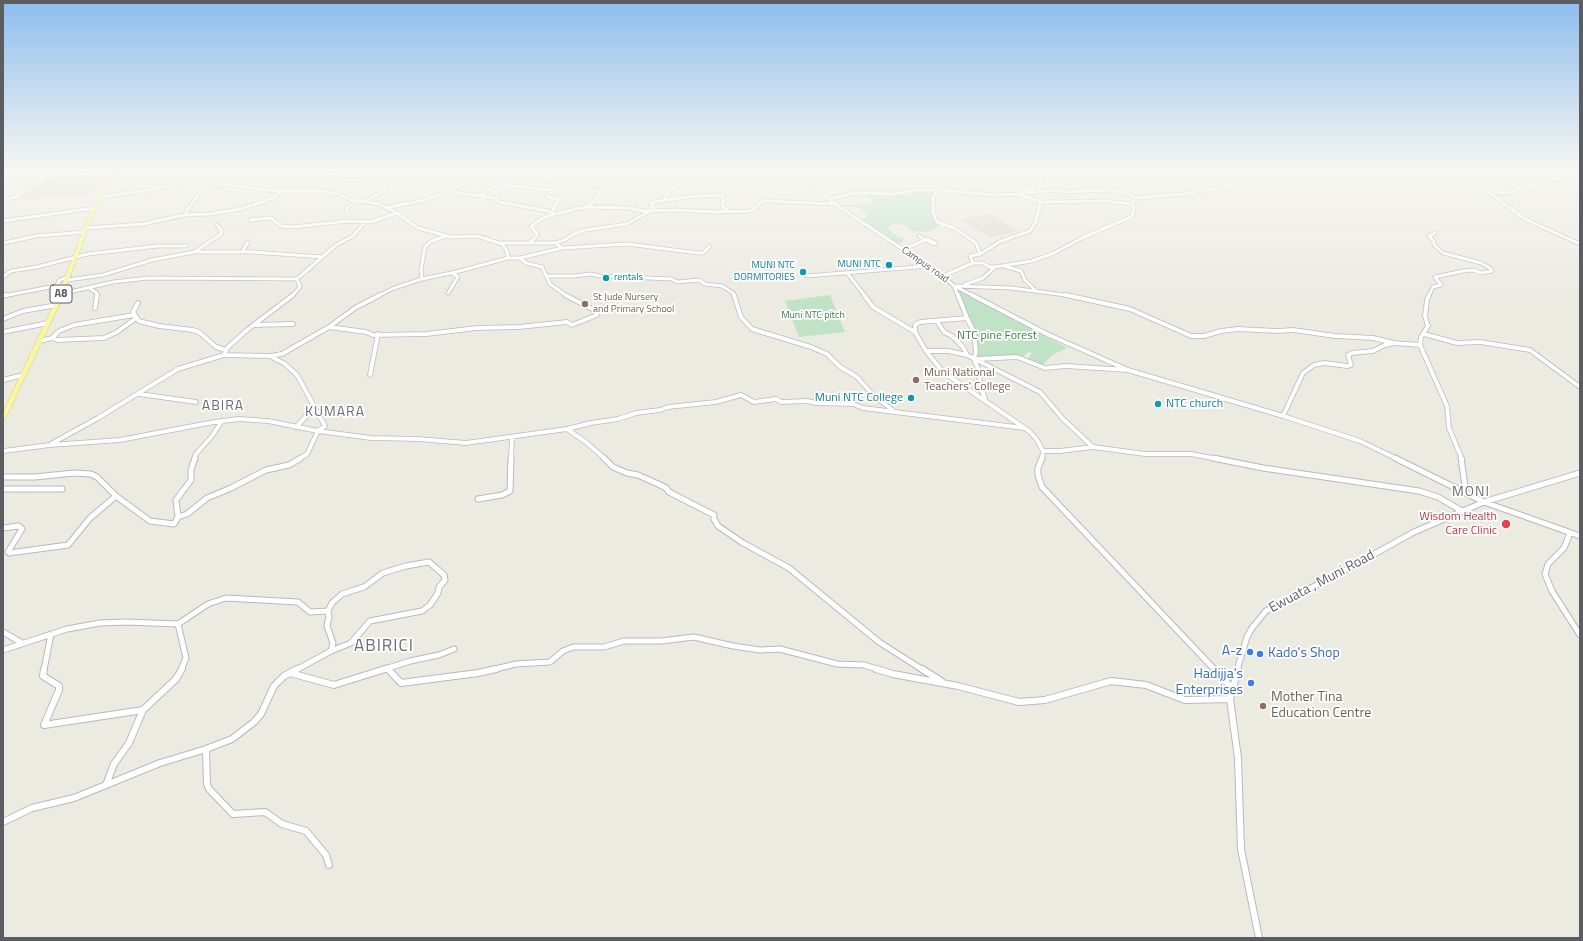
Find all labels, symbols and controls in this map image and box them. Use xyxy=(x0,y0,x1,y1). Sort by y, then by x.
street label: Campus road xyxy=(899,244,951,286)
place label: MUNI NTC xyxy=(837,259,881,271)
place label: MUNI NTC DORMITORIES xyxy=(734,260,795,284)
marker: MUNI NTC xyxy=(884,260,894,270)
marker: MUNI NTC DORMITORIES xyxy=(798,267,808,277)
place label: rentals xyxy=(614,272,643,284)
marker: rentals xyxy=(601,273,611,283)
road number: A8 xyxy=(50,285,72,303)
place label: St Jude Nursery and Primary School xyxy=(593,292,674,316)
marker: St Jude Nursery and Primary School xyxy=(580,299,590,309)
park label: Muni NTC pitch xyxy=(781,310,845,322)
park label: NTC pine Forest xyxy=(957,329,1037,343)
place label: Muni National Teachers' College xyxy=(924,366,1010,394)
marker: Muni National Teachers' College xyxy=(911,375,921,385)
place label: Muni NTC College xyxy=(815,391,903,405)
marker: Muni NTC College xyxy=(906,393,916,403)
place label: NTC church xyxy=(1166,397,1223,411)
district label: ABIRA xyxy=(202,399,244,415)
marker: NTC church xyxy=(1153,399,1163,409)
district label: KUMARA xyxy=(305,405,365,421)
district label: MONI xyxy=(1452,485,1490,501)
place label: Wisdom Health Care Clinic xyxy=(1419,510,1497,538)
marker: Wisdom Health Care Clinic xyxy=(1500,518,1512,530)
street label: Ewuata , Muni Road xyxy=(1266,547,1378,617)
district label: ABIRICI xyxy=(354,637,414,657)
place label: A-z xyxy=(1222,644,1242,660)
place label: Kado's Shop xyxy=(1268,646,1340,662)
marker: A-z xyxy=(1245,647,1255,657)
marker: Kado's Shop xyxy=(1255,649,1265,659)
place label: Hadijja's Enterprises xyxy=(1176,667,1243,700)
marker: Hadijja's Enterprises xyxy=(1246,678,1256,688)
place label: Mother Tina Education Centre xyxy=(1271,690,1371,722)
marker: Mother Tina Education Centre xyxy=(1258,701,1268,711)

